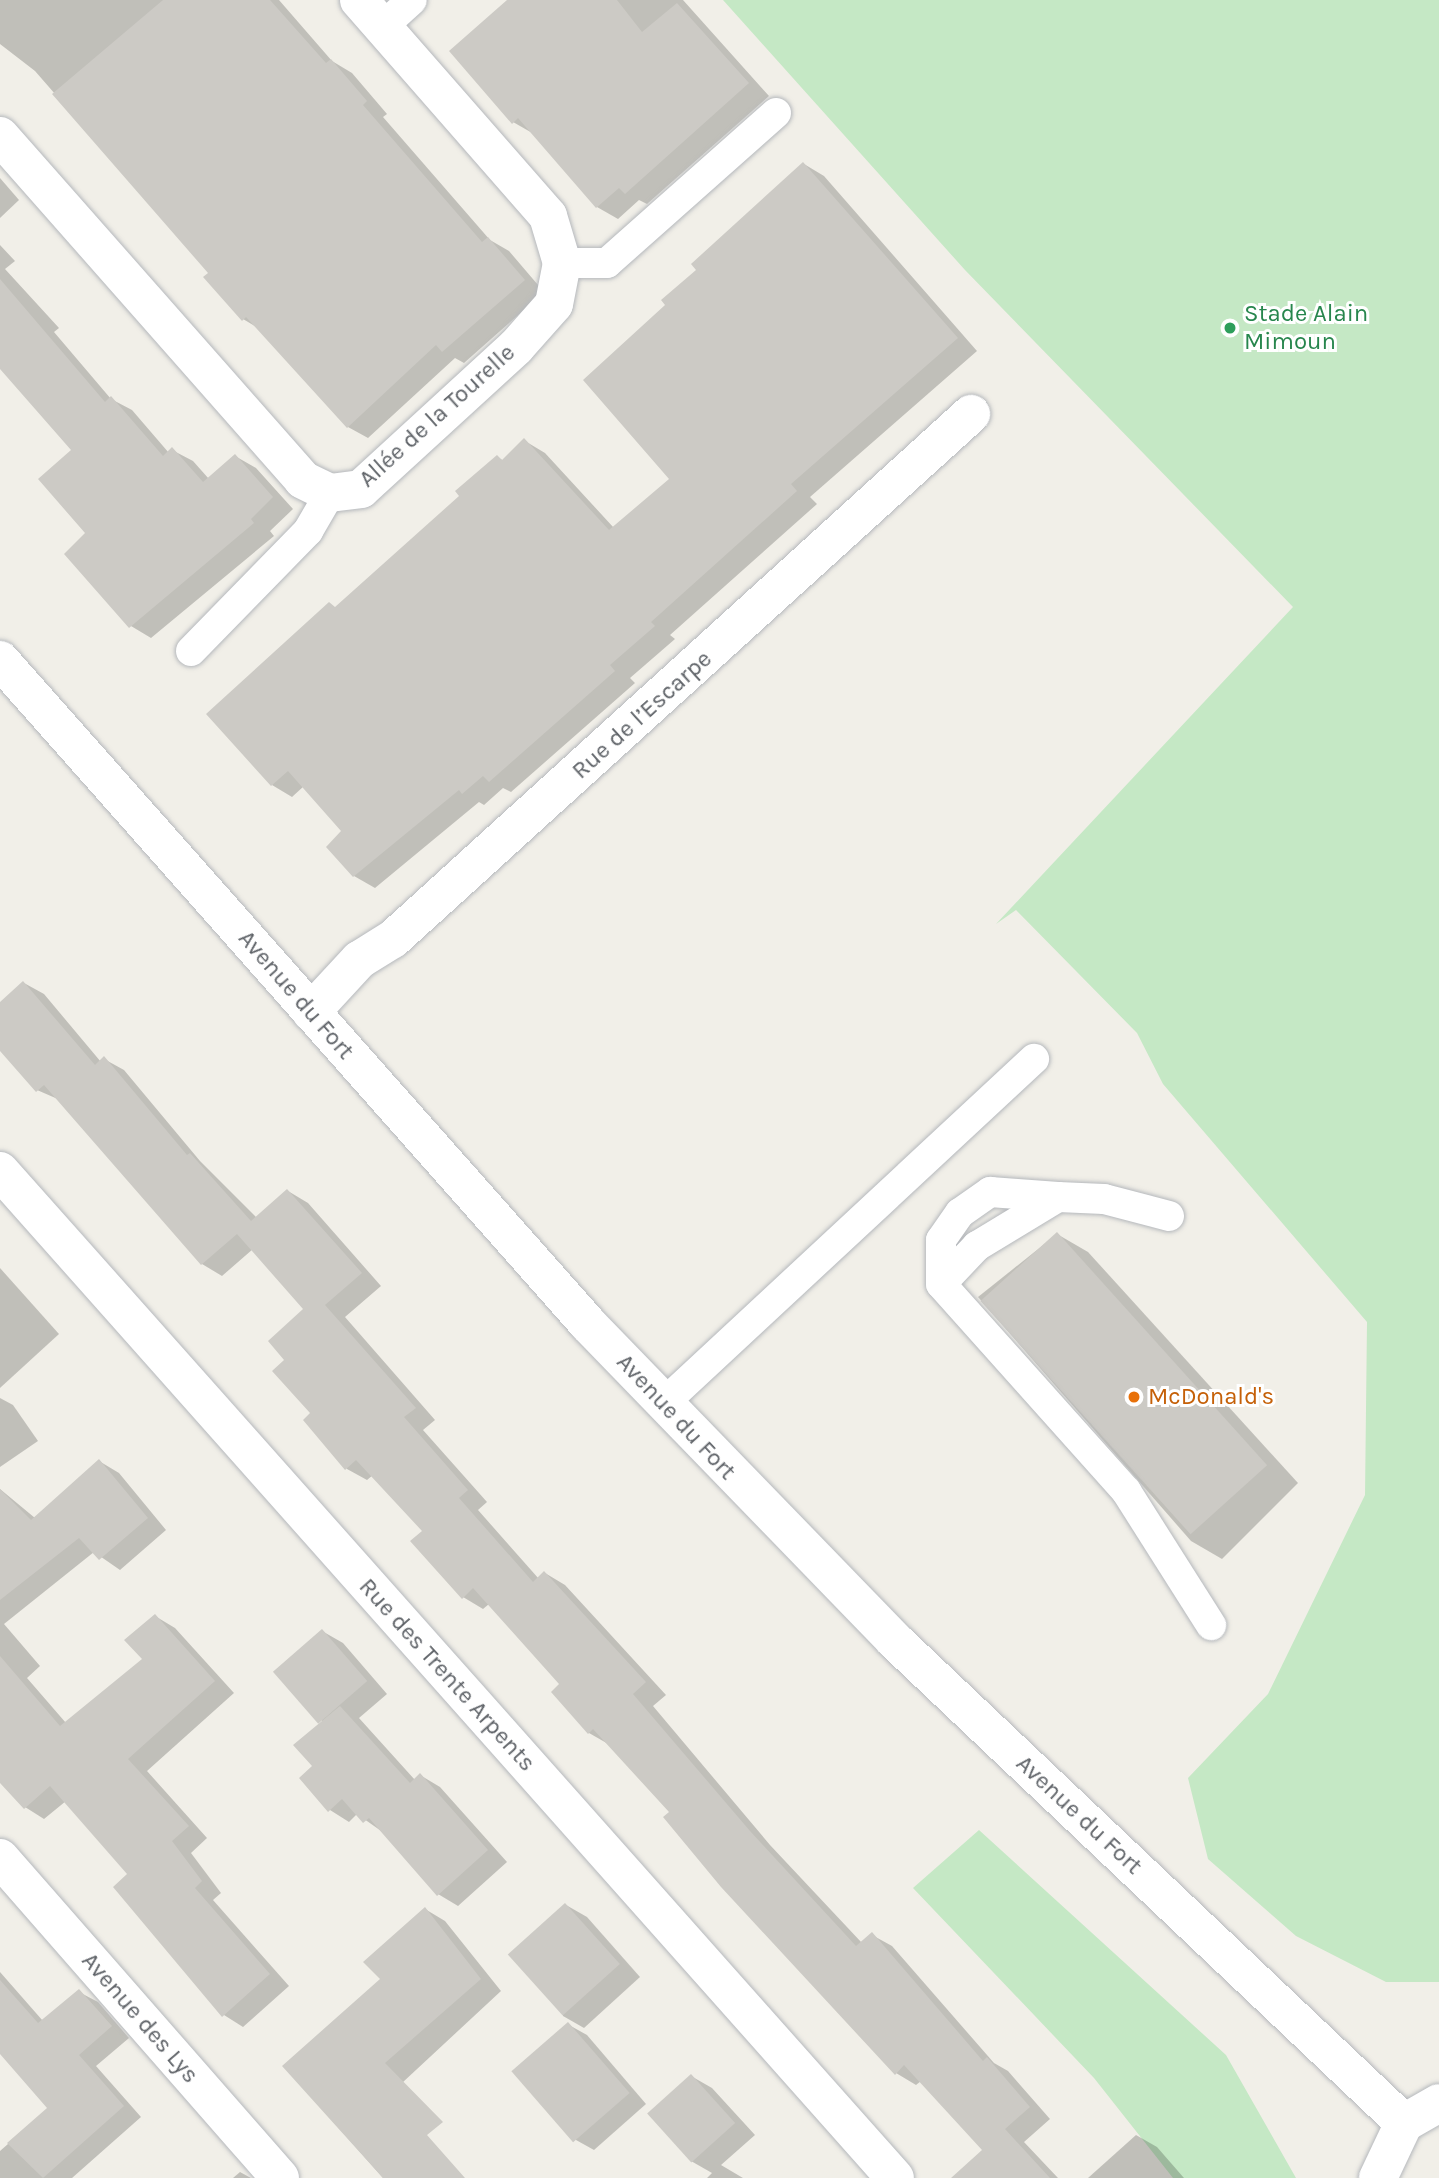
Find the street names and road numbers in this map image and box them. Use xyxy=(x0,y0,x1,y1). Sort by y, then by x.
street label: Allée de la Tourelle xyxy=(353,338,521,494)
street label: Rue de l’Escarpe xyxy=(566,645,718,785)
street label: Avenue du Fort xyxy=(232,924,360,1066)
street label: Avenue du Fort xyxy=(610,1348,742,1486)
street label: Rue des Trente Arpents xyxy=(353,1573,541,1777)
street label: Avenue du Fort xyxy=(1010,1749,1148,1881)
street label: Avenue des Lys xyxy=(75,1947,205,2089)

